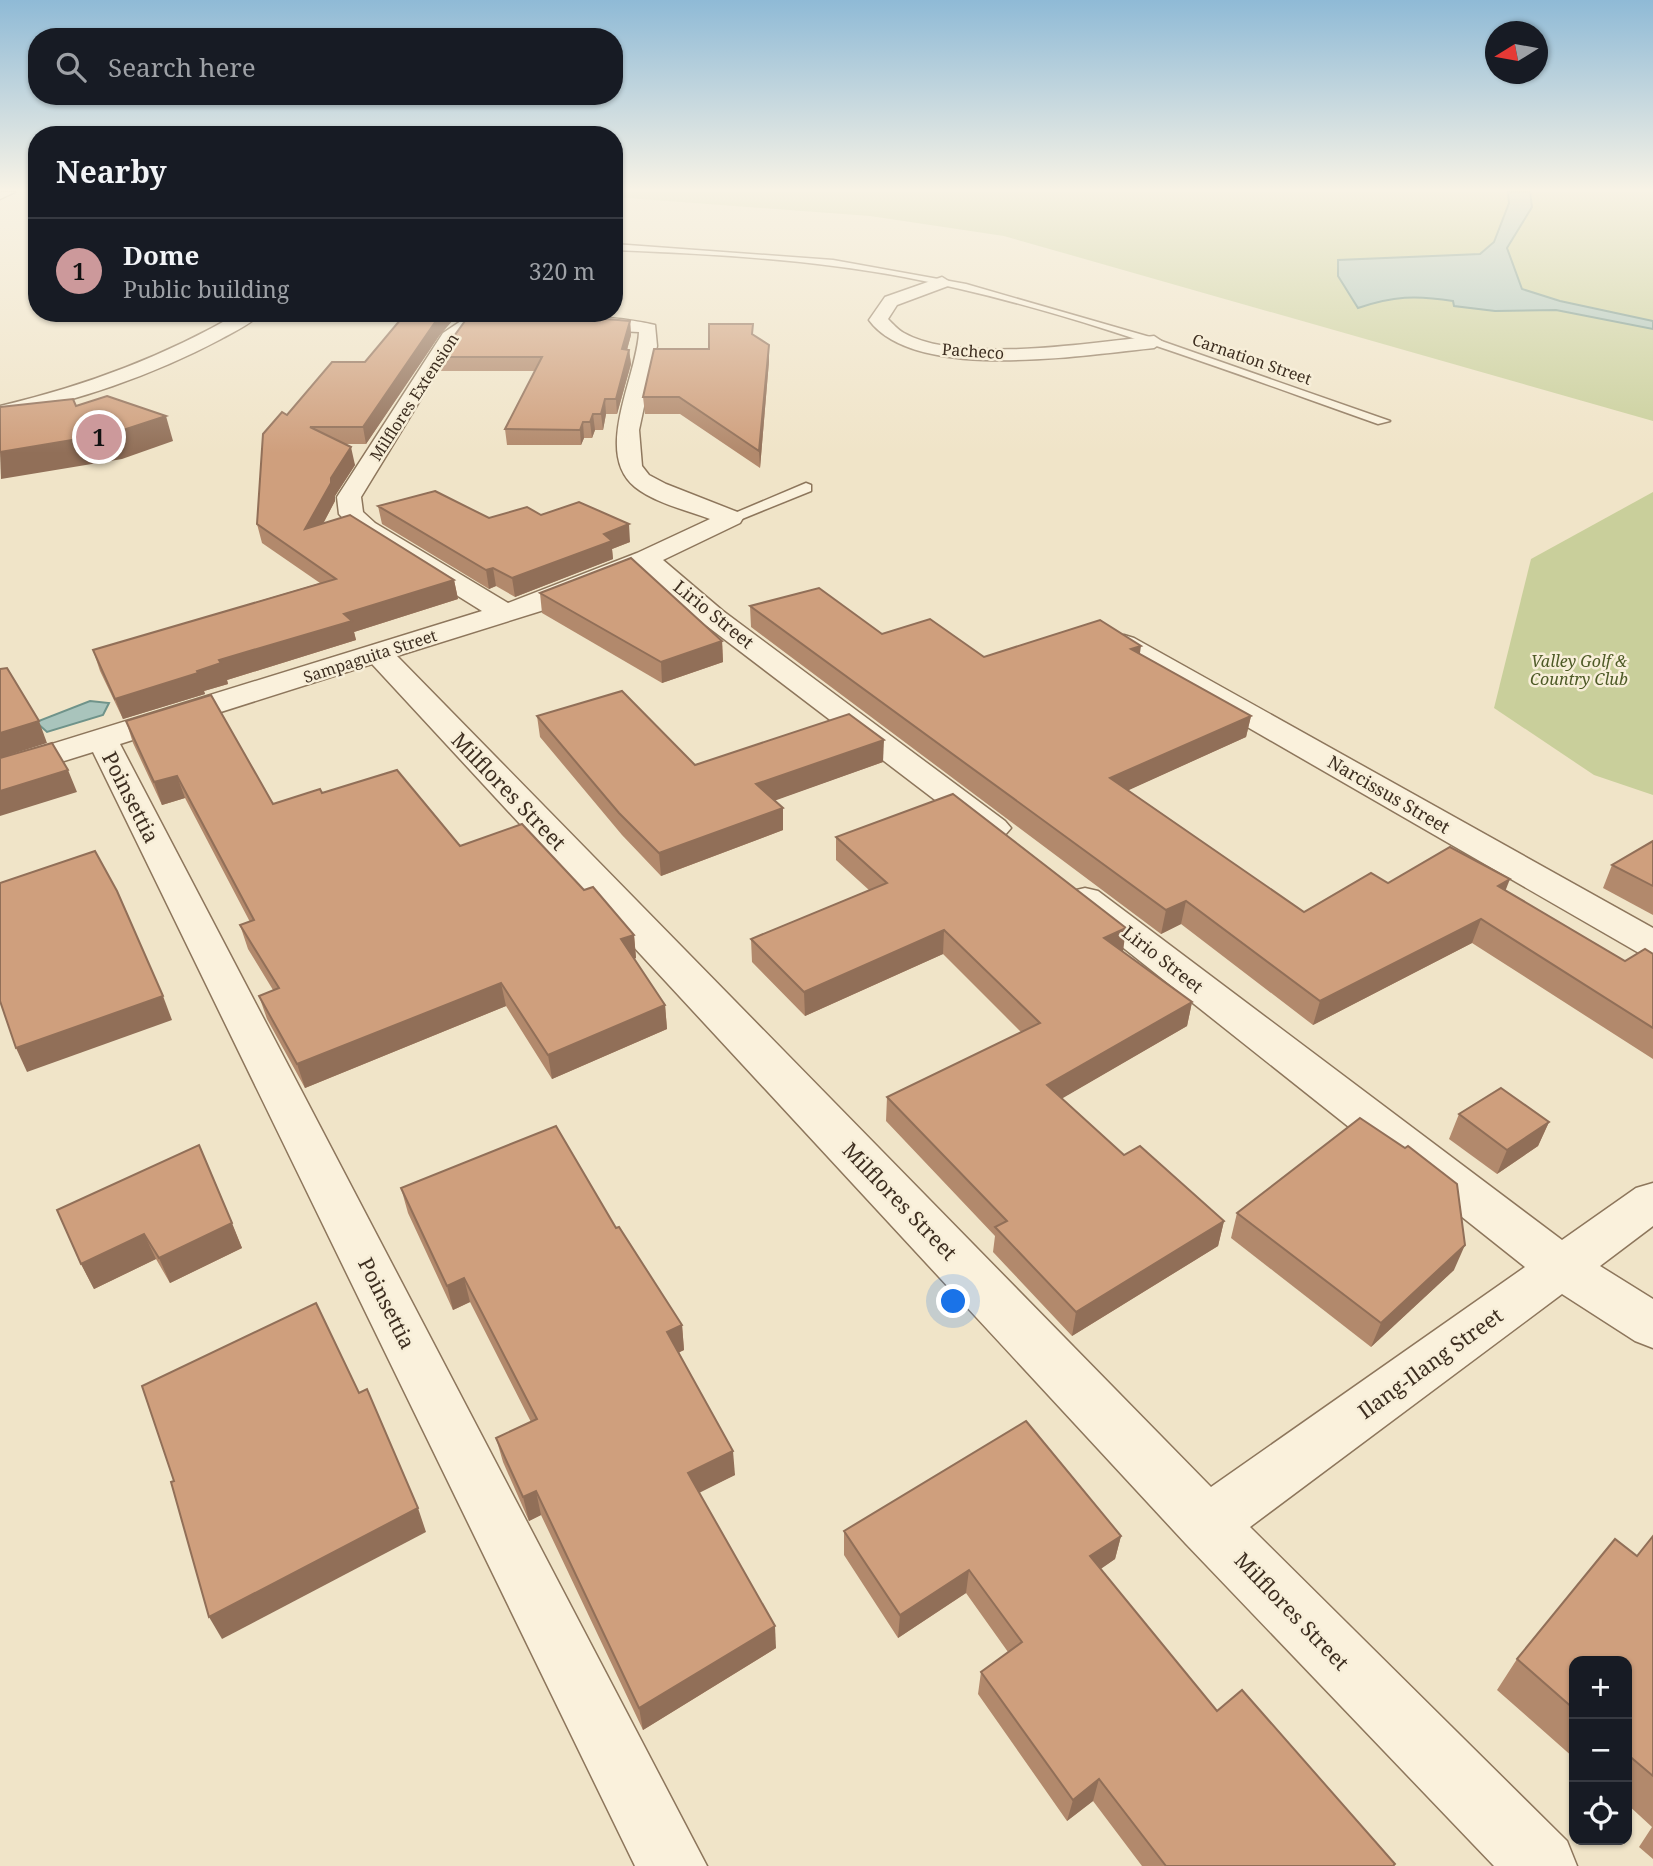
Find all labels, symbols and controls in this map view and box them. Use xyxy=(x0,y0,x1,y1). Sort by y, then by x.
north arrow xyxy=(1485,21,1548,84)
search box xyxy=(28,28,623,105)
icon: search xyxy=(52,48,90,86)
text: Search here xyxy=(108,49,256,85)
text: Nearby xyxy=(56,151,167,192)
text: Dome xyxy=(123,237,199,273)
text: 1 xyxy=(73,255,86,287)
text: 320 m xyxy=(529,255,595,287)
text: Public building xyxy=(123,273,289,305)
street label: Carnation Street xyxy=(1189,328,1315,390)
street label: Milflores Extension xyxy=(364,329,464,465)
street label: Pacheco xyxy=(941,338,1005,364)
pin: 1 xyxy=(76,411,122,463)
street label: Lirio Street xyxy=(669,574,759,654)
street label: Sampaguita Street xyxy=(301,624,440,688)
park label: Valley Golf & Country Club xyxy=(1530,650,1628,690)
street label: Milflores Street xyxy=(446,726,572,856)
street label: Poinsettia xyxy=(96,746,166,848)
street label: Narcissus Street xyxy=(1323,749,1455,839)
street label: Lirio Street xyxy=(1118,920,1208,998)
street label: Milflores Street xyxy=(837,1136,963,1266)
street label: Poinsettia xyxy=(352,1252,422,1354)
your location xyxy=(936,1284,970,1318)
street label: Ilang-Ilang Street xyxy=(1352,1301,1508,1425)
street label: Milflores Street xyxy=(1229,1546,1355,1676)
map controls xyxy=(1569,1656,1632,1845)
button: + xyxy=(1569,1656,1632,1719)
button: − xyxy=(1569,1719,1632,1782)
button: locate xyxy=(1569,1782,1632,1845)

